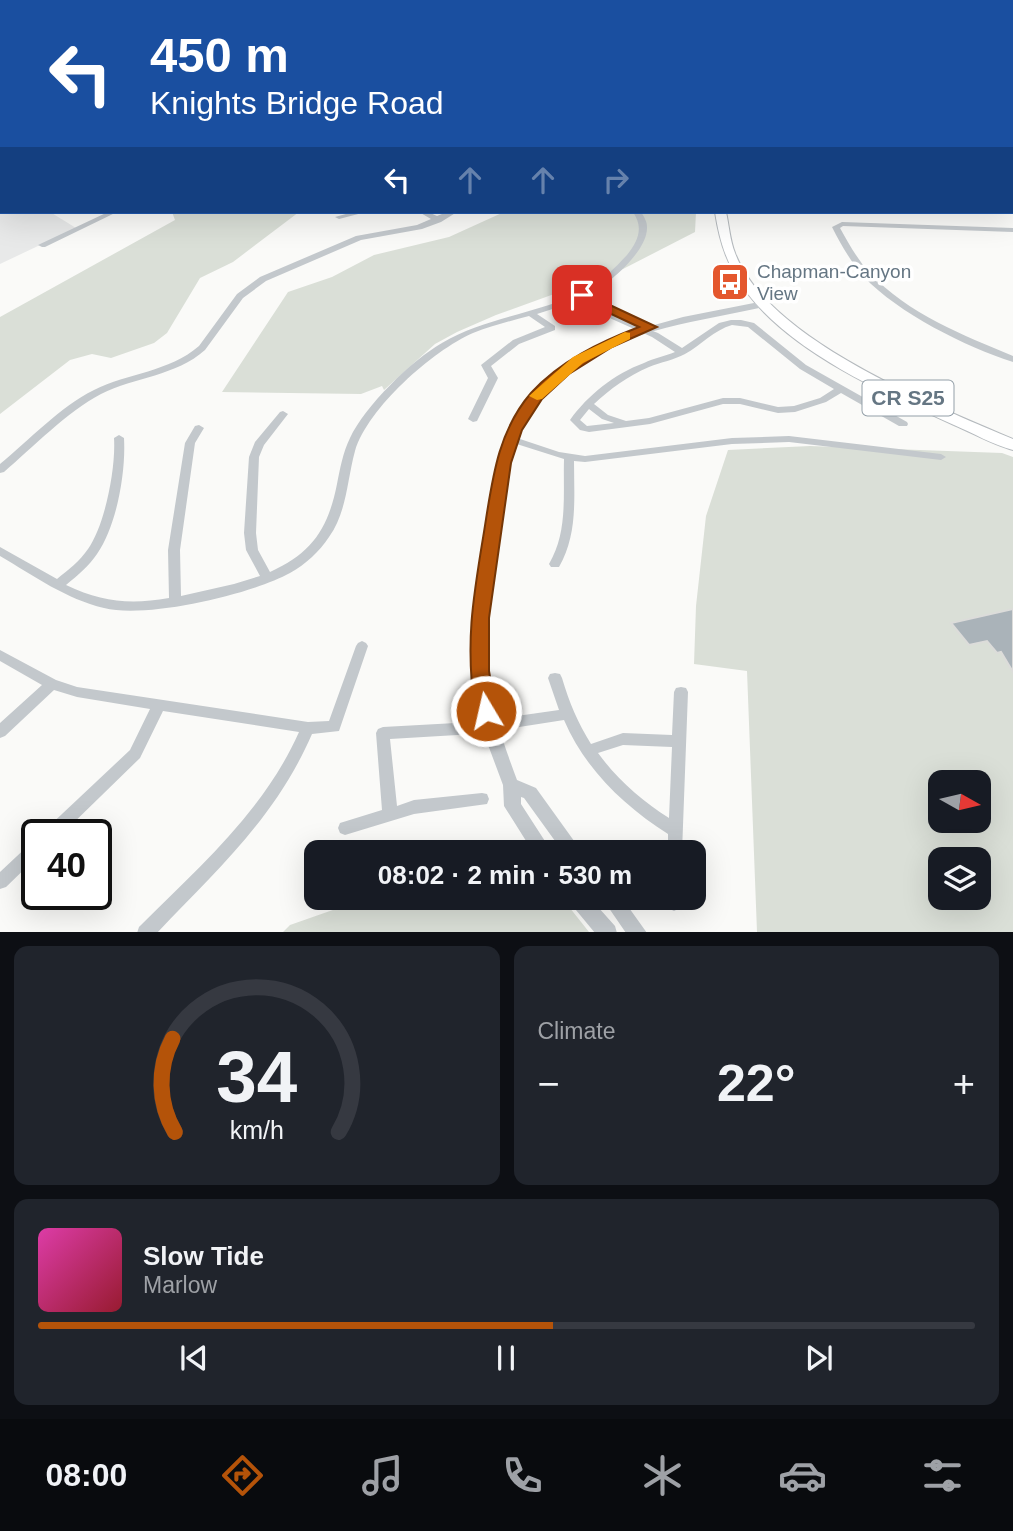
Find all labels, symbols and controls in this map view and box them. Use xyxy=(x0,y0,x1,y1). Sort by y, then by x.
icon: left xyxy=(35,28,126,119)
text: 450 m xyxy=(150,28,289,82)
text: Knights Bridge Road xyxy=(150,85,444,121)
icon: left xyxy=(378,161,416,199)
icon: ahead xyxy=(451,161,489,199)
icon: ahead xyxy=(524,161,562,199)
icon: right xyxy=(597,161,635,199)
bus stop icon: Chapman-Canyon View xyxy=(709,261,751,303)
place label: Chapman-Canyon View xyxy=(757,261,911,304)
pin xyxy=(552,265,612,325)
icon: arrive xyxy=(563,276,601,314)
road number: CR S25 xyxy=(862,380,954,416)
position arrow xyxy=(449,674,523,748)
north arrow xyxy=(928,770,990,833)
map controls xyxy=(928,770,991,910)
speed limit sign: 40 xyxy=(21,819,112,910)
button: layers xyxy=(928,847,991,910)
text: 08:02 · 2 min · 530 m xyxy=(378,860,632,890)
text: Climate xyxy=(538,1018,615,1044)
text: 34 xyxy=(216,1036,298,1117)
text: 22° xyxy=(717,1054,796,1112)
text: − xyxy=(538,1063,560,1105)
text: + xyxy=(953,1063,975,1105)
text: km/h xyxy=(230,1115,284,1143)
text: Slow Tide xyxy=(143,1241,264,1271)
text: Marlow xyxy=(143,1272,217,1298)
icon: previous xyxy=(175,1339,213,1377)
icon: pause xyxy=(487,1339,525,1377)
icon: next xyxy=(800,1339,838,1377)
icon: directions xyxy=(218,1451,267,1500)
icon: music xyxy=(358,1451,407,1500)
icon: phone xyxy=(498,1451,547,1500)
icon: climate xyxy=(638,1451,687,1500)
icon: car xyxy=(778,1451,827,1500)
icon: filters xyxy=(918,1451,967,1500)
text: 08:00 xyxy=(46,1457,127,1493)

